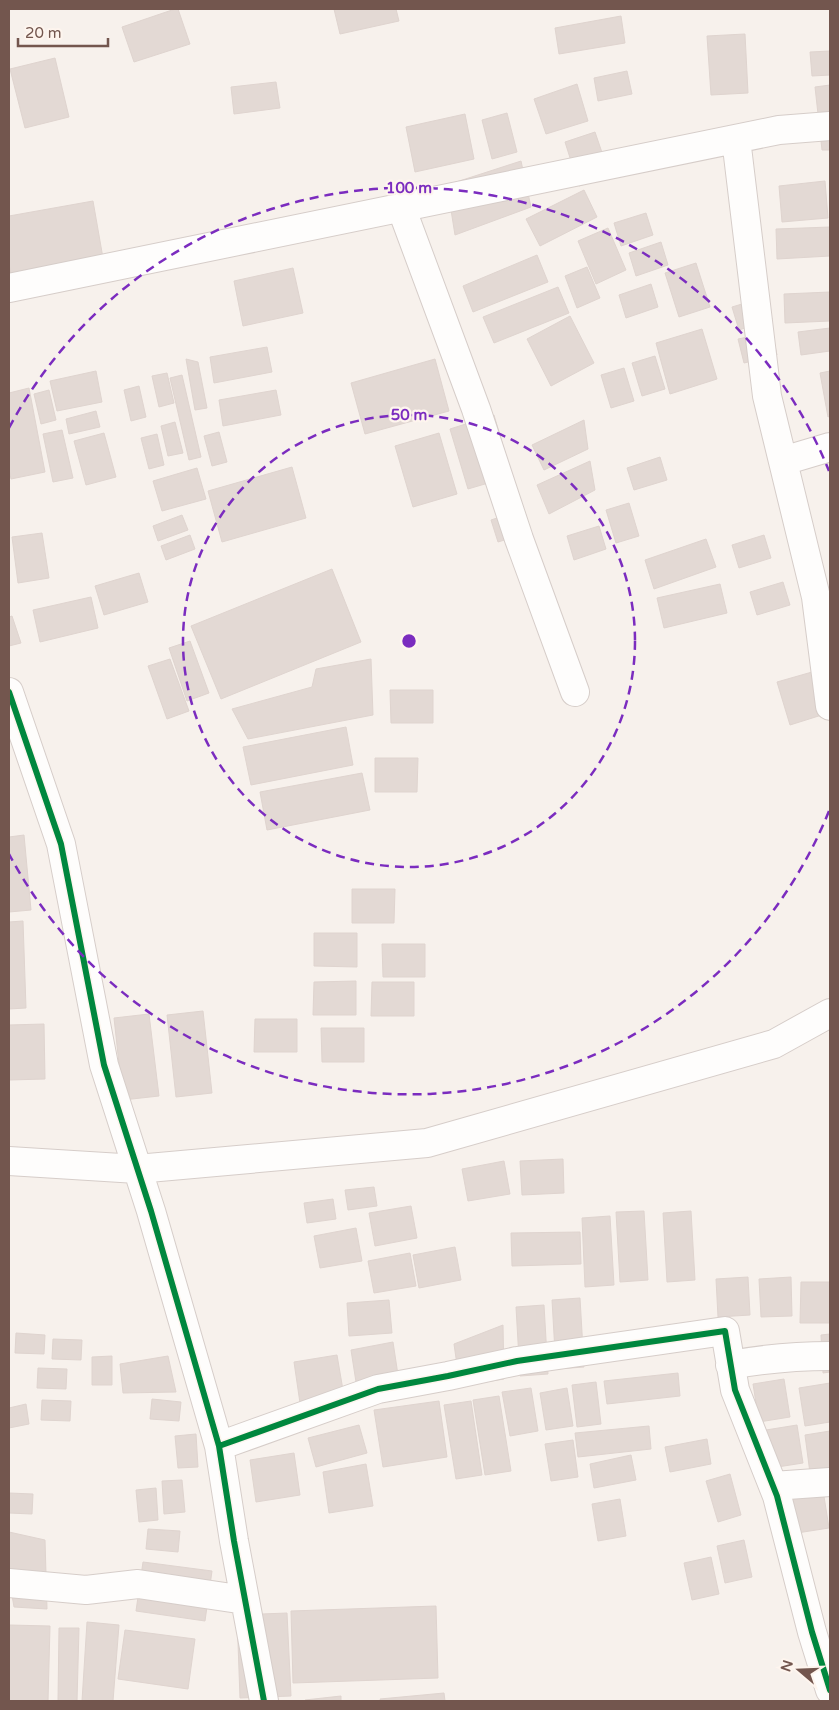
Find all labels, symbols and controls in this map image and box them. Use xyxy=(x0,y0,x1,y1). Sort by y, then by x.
scale bar xyxy=(18,15,108,47)
text: 20 m xyxy=(25,24,62,42)
text: 100 m xyxy=(386,179,432,197)
text: 50 m xyxy=(391,406,427,424)
centre of rings xyxy=(400,632,418,650)
north arrow xyxy=(774,1645,824,1695)
text: N xyxy=(777,1658,797,1674)

